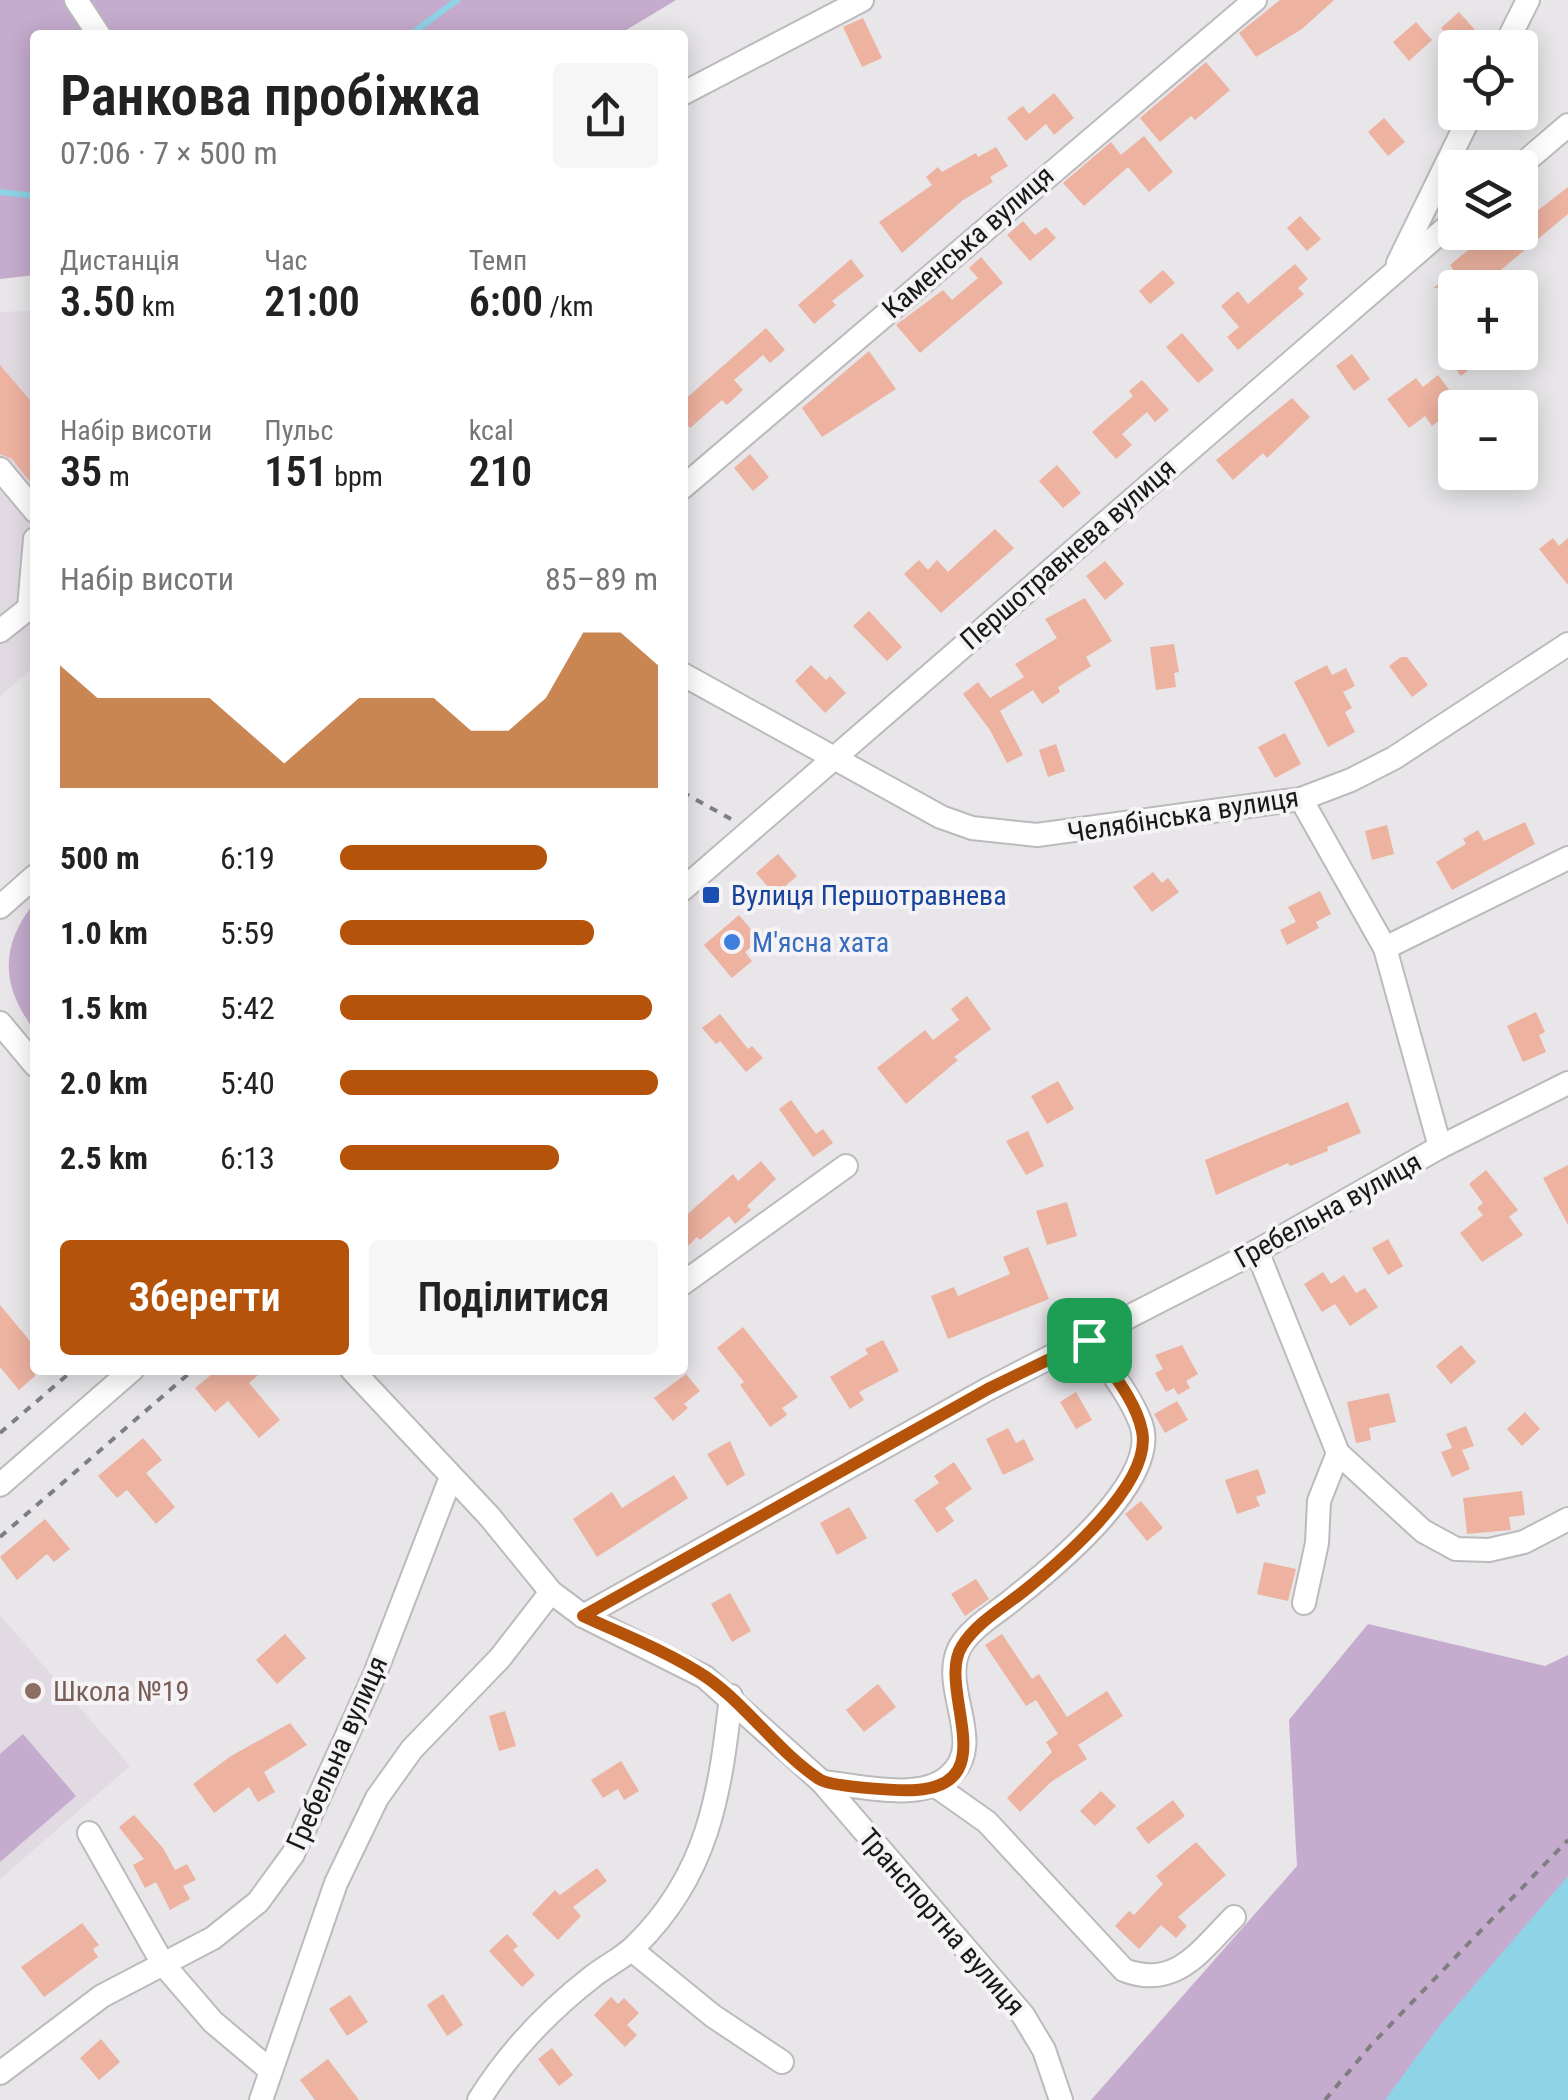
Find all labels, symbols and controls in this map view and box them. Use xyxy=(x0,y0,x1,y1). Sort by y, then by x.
map controls xyxy=(1438,30,1538,490)
button: locate xyxy=(1438,30,1538,130)
button: share xyxy=(553,63,658,168)
text: Ранкова пробіжка xyxy=(60,64,481,128)
text: 07:06 · 7 × 500 m xyxy=(60,134,278,172)
button: layers xyxy=(1438,150,1538,250)
street label: Каменська вулиця xyxy=(876,159,1060,325)
text: Дистанція xyxy=(60,244,180,277)
text: Час xyxy=(264,244,308,277)
text: Темп xyxy=(469,244,527,277)
button: + xyxy=(1438,270,1538,370)
text: 3.50 xyxy=(60,277,135,326)
text: 21:00 xyxy=(264,277,360,326)
text: 6:00 xyxy=(469,277,543,326)
text: km xyxy=(135,290,175,323)
text: /km xyxy=(543,290,594,323)
button: − xyxy=(1438,390,1538,490)
text: Набір висоти xyxy=(60,414,212,447)
text: Пульс xyxy=(264,414,333,447)
text: kcal xyxy=(469,414,514,447)
text: 35 xyxy=(60,447,102,496)
text: 151 xyxy=(264,447,328,496)
text: 210 xyxy=(469,447,532,496)
street label: Першотравнева вулиця xyxy=(954,452,1182,656)
text: m xyxy=(102,460,130,493)
text: bpm xyxy=(328,460,383,493)
text: Набір висоти xyxy=(60,560,234,598)
text: 85–89 m xyxy=(545,560,658,598)
street label: Челябінська вулиця xyxy=(1065,780,1301,850)
text: 500 m xyxy=(60,839,140,877)
text: 6:19 xyxy=(220,839,275,877)
place label: Вулиця Першотравнева xyxy=(731,879,1007,912)
marker: Вулиця Першотравнева xyxy=(700,884,722,906)
text: 1.0 km xyxy=(60,914,148,952)
text: 5:59 xyxy=(220,914,275,952)
place label: М'ясна хата xyxy=(752,926,889,959)
marker: М'ясна хата xyxy=(721,931,743,953)
text: 1.5 km xyxy=(60,989,148,1027)
text: 5:42 xyxy=(220,989,275,1027)
text: 2.0 km xyxy=(60,1064,148,1102)
text: 5:40 xyxy=(220,1064,275,1102)
text: 2.5 km xyxy=(60,1139,148,1177)
text: 6:13 xyxy=(220,1139,275,1177)
street label: Гребельна вулиця xyxy=(1229,1145,1427,1275)
button: Зберегти xyxy=(60,1240,349,1355)
button: Поділитися xyxy=(369,1240,658,1355)
pin xyxy=(1047,1298,1132,1383)
icon: arrive xyxy=(1062,1313,1117,1368)
street label: Гребельна вулиця xyxy=(280,1651,394,1855)
place label: Школа №19 xyxy=(53,1675,189,1708)
marker: Школа №19 xyxy=(22,1680,44,1702)
street label: Транспортна вулиця xyxy=(852,1822,1032,2022)

